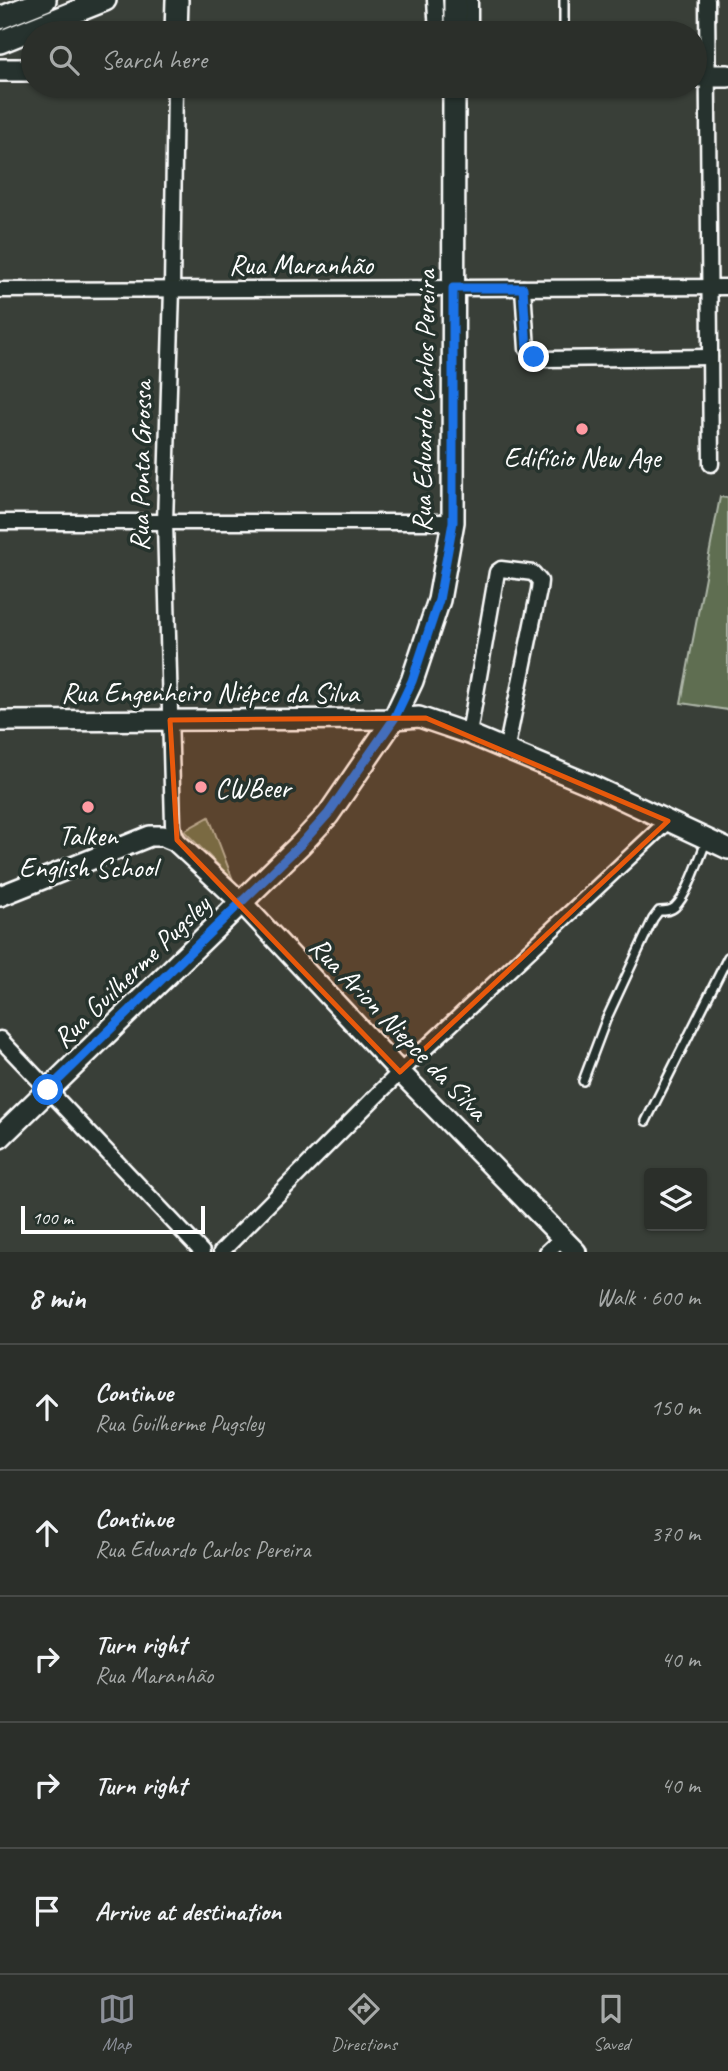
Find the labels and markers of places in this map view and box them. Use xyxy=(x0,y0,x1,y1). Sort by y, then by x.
marker: Edifício New Age xyxy=(574,421,590,437)
place label: Edifício New Age xyxy=(504,440,662,475)
place label: CWBeer xyxy=(215,770,293,805)
marker: CWBeer xyxy=(193,779,209,795)
marker: Talken English School xyxy=(80,799,96,815)
place label: Talken English School xyxy=(19,818,162,885)

